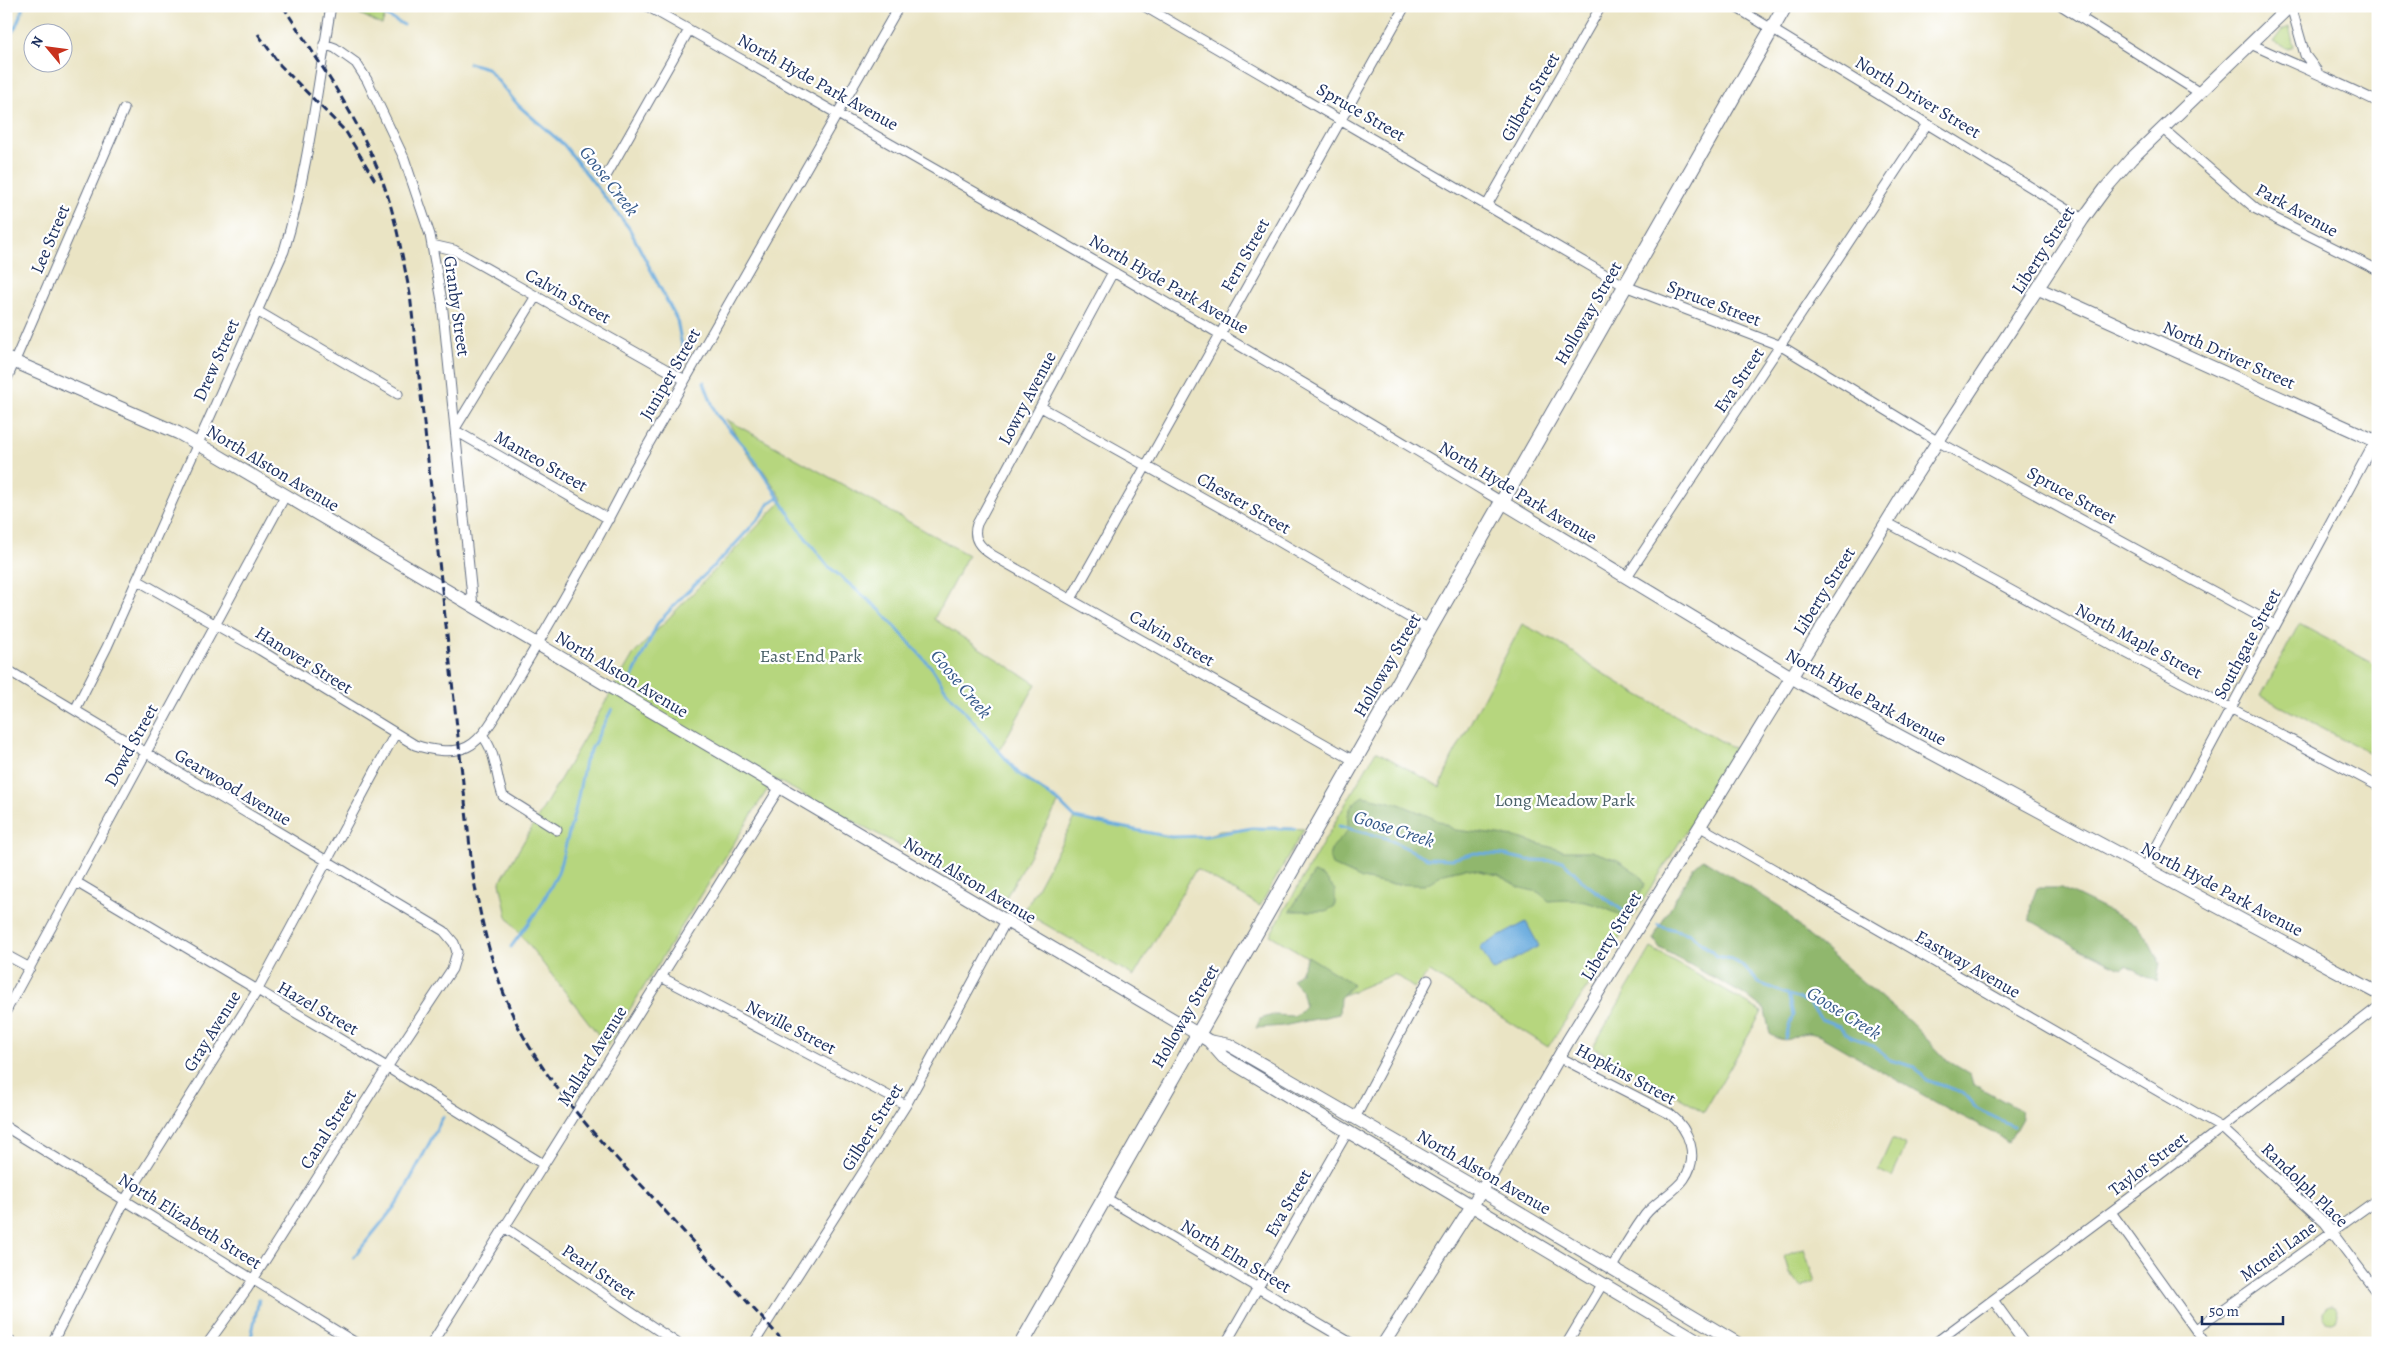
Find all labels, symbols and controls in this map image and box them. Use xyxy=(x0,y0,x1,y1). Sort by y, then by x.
north arrow xyxy=(22,22,72,72)
street label: North Hyde Park Avenue xyxy=(733,28,903,136)
text: N xyxy=(26,33,48,51)
street label: Gilbert Street xyxy=(1495,48,1565,146)
street label: North Driver Street xyxy=(1851,50,1985,144)
street label: Spruce Street xyxy=(1312,77,1410,147)
water label: Goose Creek xyxy=(573,140,645,222)
street label: Park Avenue xyxy=(2251,177,2343,243)
street label: Lee Street xyxy=(25,201,75,277)
street label: Liberty Street xyxy=(2006,201,2080,299)
street label: Fern Street xyxy=(1215,214,1275,296)
street label: North Hyde Park Avenue xyxy=(1085,228,1253,340)
street label: Granby Street xyxy=(438,254,476,358)
street label: Holloway Street xyxy=(1549,257,1627,369)
street label: Calvin Street xyxy=(521,263,615,330)
street label: Spruce Street xyxy=(1664,274,1765,332)
street label: Drew Street xyxy=(187,315,245,405)
street label: North Driver Street xyxy=(2159,315,2299,395)
street label: Juniper Street xyxy=(634,324,706,424)
street label: Eva Street xyxy=(1708,343,1770,417)
street label: Lowry Avenue xyxy=(992,347,1062,449)
street label: North Alston Avenue xyxy=(202,419,344,517)
street label: Manteo Street xyxy=(490,425,592,497)
street label: North Hyde Park Avenue xyxy=(1434,435,1602,549)
street label: Spruce Street xyxy=(2023,461,2121,530)
street label: Chester Street xyxy=(1193,466,1295,540)
street label: Liberty Street xyxy=(1787,542,1861,640)
street label: Southgate Street xyxy=(2208,584,2286,704)
street label: North Maple Street xyxy=(2071,597,2207,685)
street label: Calvin Street xyxy=(1125,604,1219,672)
street label: Holloway Street xyxy=(1348,609,1426,721)
street label: Hanover Street xyxy=(251,621,357,700)
street label: North Alston Avenue xyxy=(551,625,693,723)
street label: North Hyde Park Avenue xyxy=(1781,643,1951,751)
park label: East End Park xyxy=(760,644,862,668)
water label: Goose Creek xyxy=(924,644,998,724)
street label: Dowd Street xyxy=(98,699,164,791)
street label: Gearwood Avenue xyxy=(170,743,296,831)
park label: Long Meadow Park xyxy=(1495,788,1635,812)
water label: Goose Creek xyxy=(1350,804,1438,854)
street label: North Alston Avenue xyxy=(899,831,1041,929)
street label: North Hyde Park Avenue xyxy=(2137,836,2307,942)
street label: Liberty Street xyxy=(1575,887,1647,985)
street label: Eastway Avenue xyxy=(1911,924,2025,1004)
street label: Holloway Street xyxy=(1146,960,1224,1072)
street label: Hazel Street xyxy=(273,975,363,1041)
water label: Goose Creek xyxy=(1802,980,1886,1046)
street label: Gray Avenue xyxy=(178,986,246,1076)
street label: Neville Street xyxy=(742,994,840,1060)
street label: Mallard Avenue xyxy=(552,1001,632,1111)
street label: Hopkins Street xyxy=(1572,1037,1681,1111)
street label: Gilbert Street xyxy=(836,1079,908,1175)
street label: Canal Street xyxy=(294,1084,362,1174)
street label: North Alston Avenue xyxy=(1412,1124,1556,1220)
street label: Taylor Street xyxy=(2104,1126,2192,1202)
street label: Randolph Place xyxy=(2256,1137,2354,1233)
street label: Eva Street xyxy=(1259,1165,1317,1241)
street label: North Elizabeth Street xyxy=(114,1167,266,1275)
street label: North Elm Street xyxy=(1176,1213,1296,1299)
street label: Mcneil Lane xyxy=(2235,1215,2321,1287)
street label: Pearl Street xyxy=(557,1238,641,1306)
scale bar xyxy=(2202,1294,2283,1326)
text: 50 m xyxy=(2209,1301,2239,1321)

